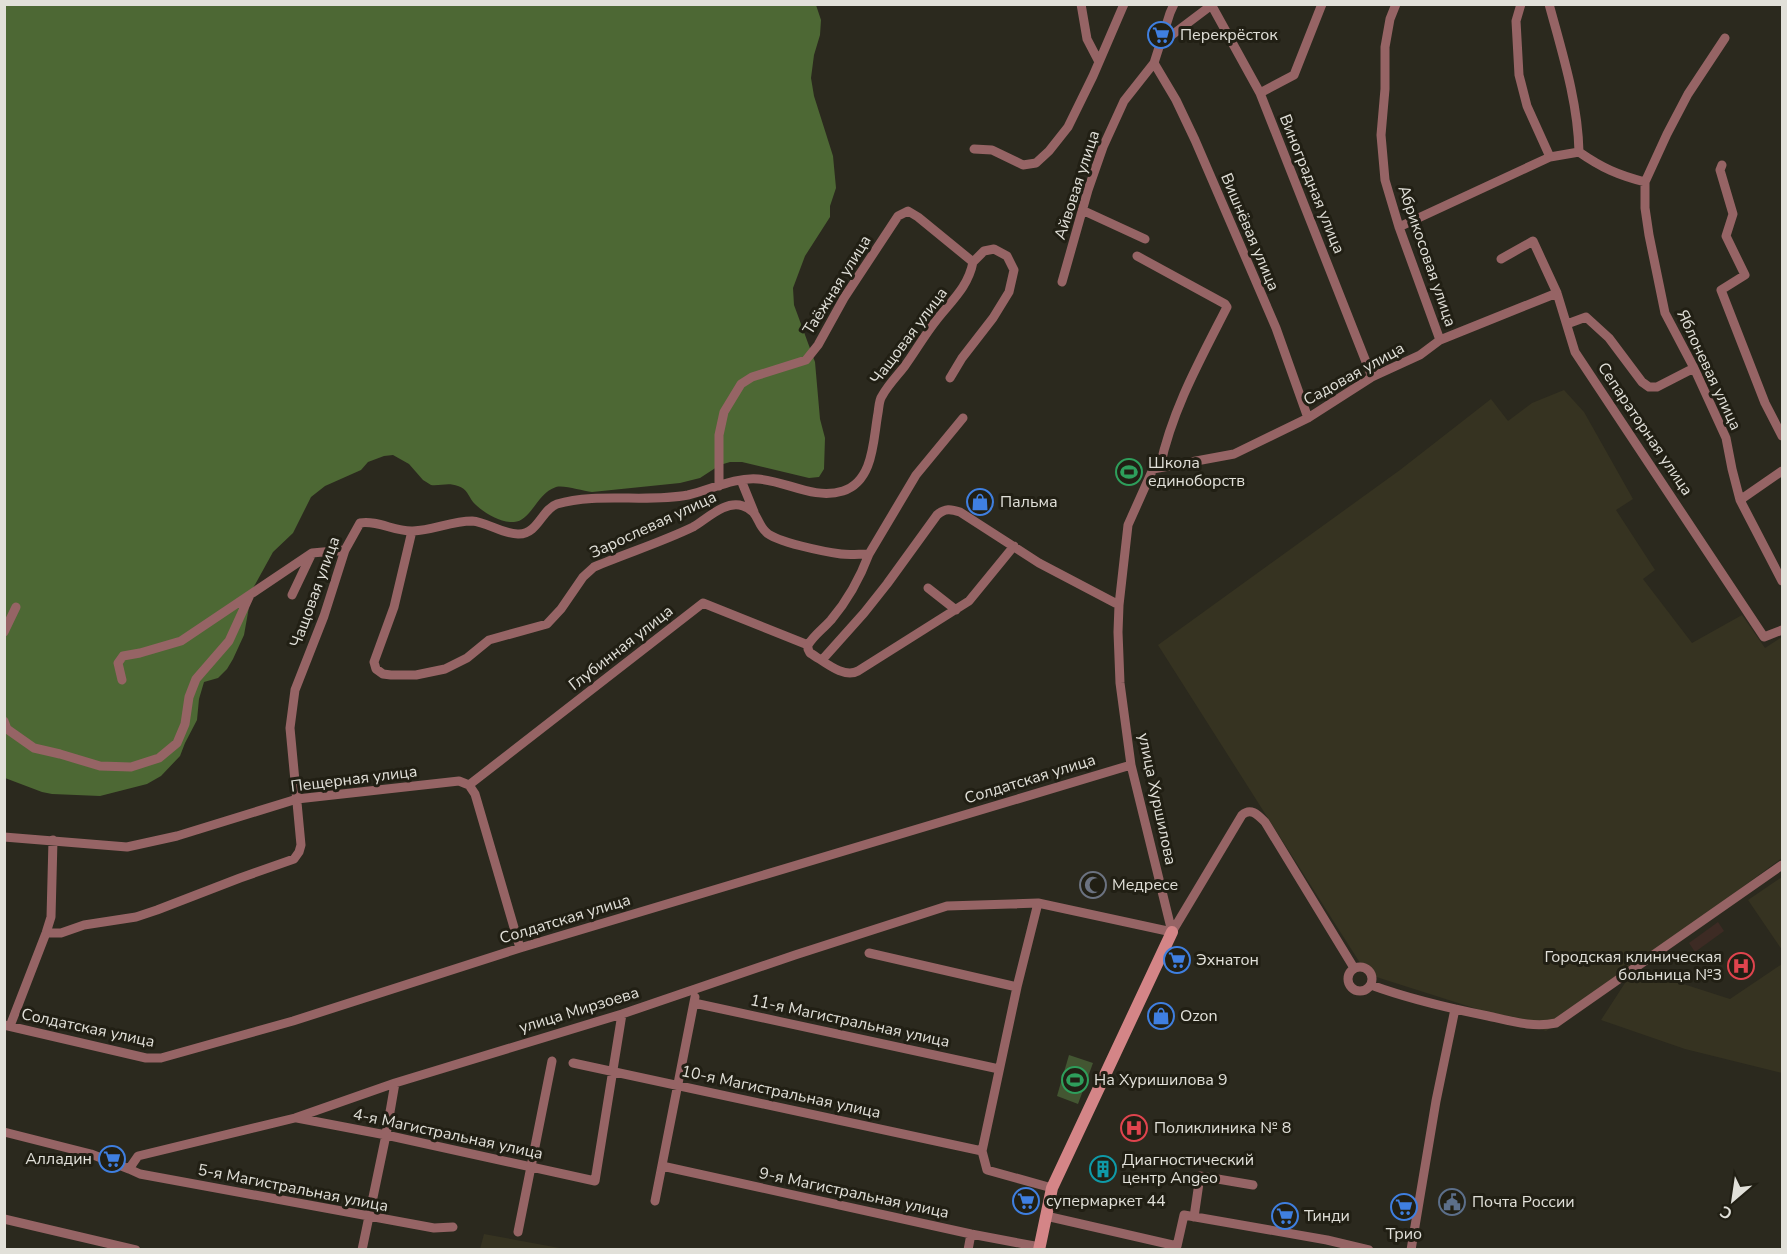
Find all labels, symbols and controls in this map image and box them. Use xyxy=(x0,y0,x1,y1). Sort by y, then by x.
supermarket icon: Перекрёсток xyxy=(1146,20,1176,50)
place label: Перекрёсток xyxy=(1180,24,1278,46)
street label: Виноградная улица xyxy=(1274,111,1350,257)
street label: Айвовая улица xyxy=(1049,128,1105,242)
street label: Вишнёвая улица xyxy=(1215,170,1285,294)
street label: Абрикосовая улица xyxy=(1392,182,1462,330)
street label: Таёжная улица xyxy=(798,231,876,339)
street label: Чащовая улица xyxy=(865,283,953,389)
street label: Яблоневая улица xyxy=(1671,306,1747,434)
street label: Садовая улица xyxy=(1299,337,1409,411)
street label: Сепараторная улица xyxy=(1592,358,1698,500)
place label: Школа единоборств xyxy=(1148,452,1245,492)
sports icon: Школа единоборств xyxy=(1114,457,1144,487)
street label: Зарослевая улица xyxy=(586,486,720,564)
shop icon: Пальма xyxy=(965,487,995,517)
place label: Пальма xyxy=(1000,491,1058,513)
street label: Чащовая улица xyxy=(285,534,345,650)
street label: Глубинная улица xyxy=(564,600,678,696)
street label: улица Хуршилова xyxy=(1132,731,1182,867)
street label: Солдатская улица xyxy=(962,749,1098,809)
street label: Пещерная улица xyxy=(289,760,419,798)
mosque icon: Медресе xyxy=(1078,870,1108,900)
place label: Медресе xyxy=(1112,874,1178,896)
street label: Солдатская улица xyxy=(497,889,633,949)
supermarket icon: Эхнатон xyxy=(1162,945,1192,975)
place label: Городская клиническая больница №3 xyxy=(1544,946,1722,986)
place label: Эхнатон xyxy=(1196,949,1259,971)
hospital icon: Городская клиническая больница №3 xyxy=(1726,951,1756,981)
street label: улица Мирзоева xyxy=(516,981,642,1039)
street label: 11-я Магистральная улица xyxy=(748,989,952,1053)
shop icon: Ozon xyxy=(1146,1001,1176,1031)
street label: Солдатская улица xyxy=(19,1003,157,1053)
place label: Ozon xyxy=(1180,1005,1218,1027)
street label: 10-я Магистральная улица xyxy=(679,1060,883,1124)
sports icon: На Хуришилова 9 xyxy=(1060,1065,1090,1095)
place label: На Хуришилова 9 xyxy=(1094,1069,1228,1091)
street label: 4-я Магистральная улица xyxy=(351,1103,545,1165)
hospital icon: Поликлиника № 8 xyxy=(1119,1113,1149,1143)
place label: Поликлиника № 8 xyxy=(1154,1117,1291,1139)
supermarket icon: Алладин xyxy=(97,1144,127,1174)
place label: Алладин xyxy=(25,1148,92,1170)
place label: Диагностический центр Angeo xyxy=(1122,1149,1254,1189)
building icon: Диагностический центр Angeo xyxy=(1088,1154,1118,1184)
street label: 5-я Магистральная улица xyxy=(196,1159,390,1217)
street label: 9-я Магистральная улица xyxy=(757,1162,951,1224)
north arrow xyxy=(1703,1170,1763,1230)
supermarket icon: супермаркет 44 xyxy=(1011,1186,1041,1216)
public building icon: Почта России xyxy=(1437,1187,1467,1217)
place label: супермаркет 44 xyxy=(1046,1190,1166,1212)
place label: Почта России xyxy=(1472,1191,1575,1213)
supermarket icon: Трио xyxy=(1389,1192,1419,1222)
text: С xyxy=(1716,1200,1736,1225)
supermarket icon: Тинди xyxy=(1270,1201,1300,1231)
place label: Тинди xyxy=(1304,1205,1350,1227)
place label: Трио xyxy=(1386,1223,1422,1245)

